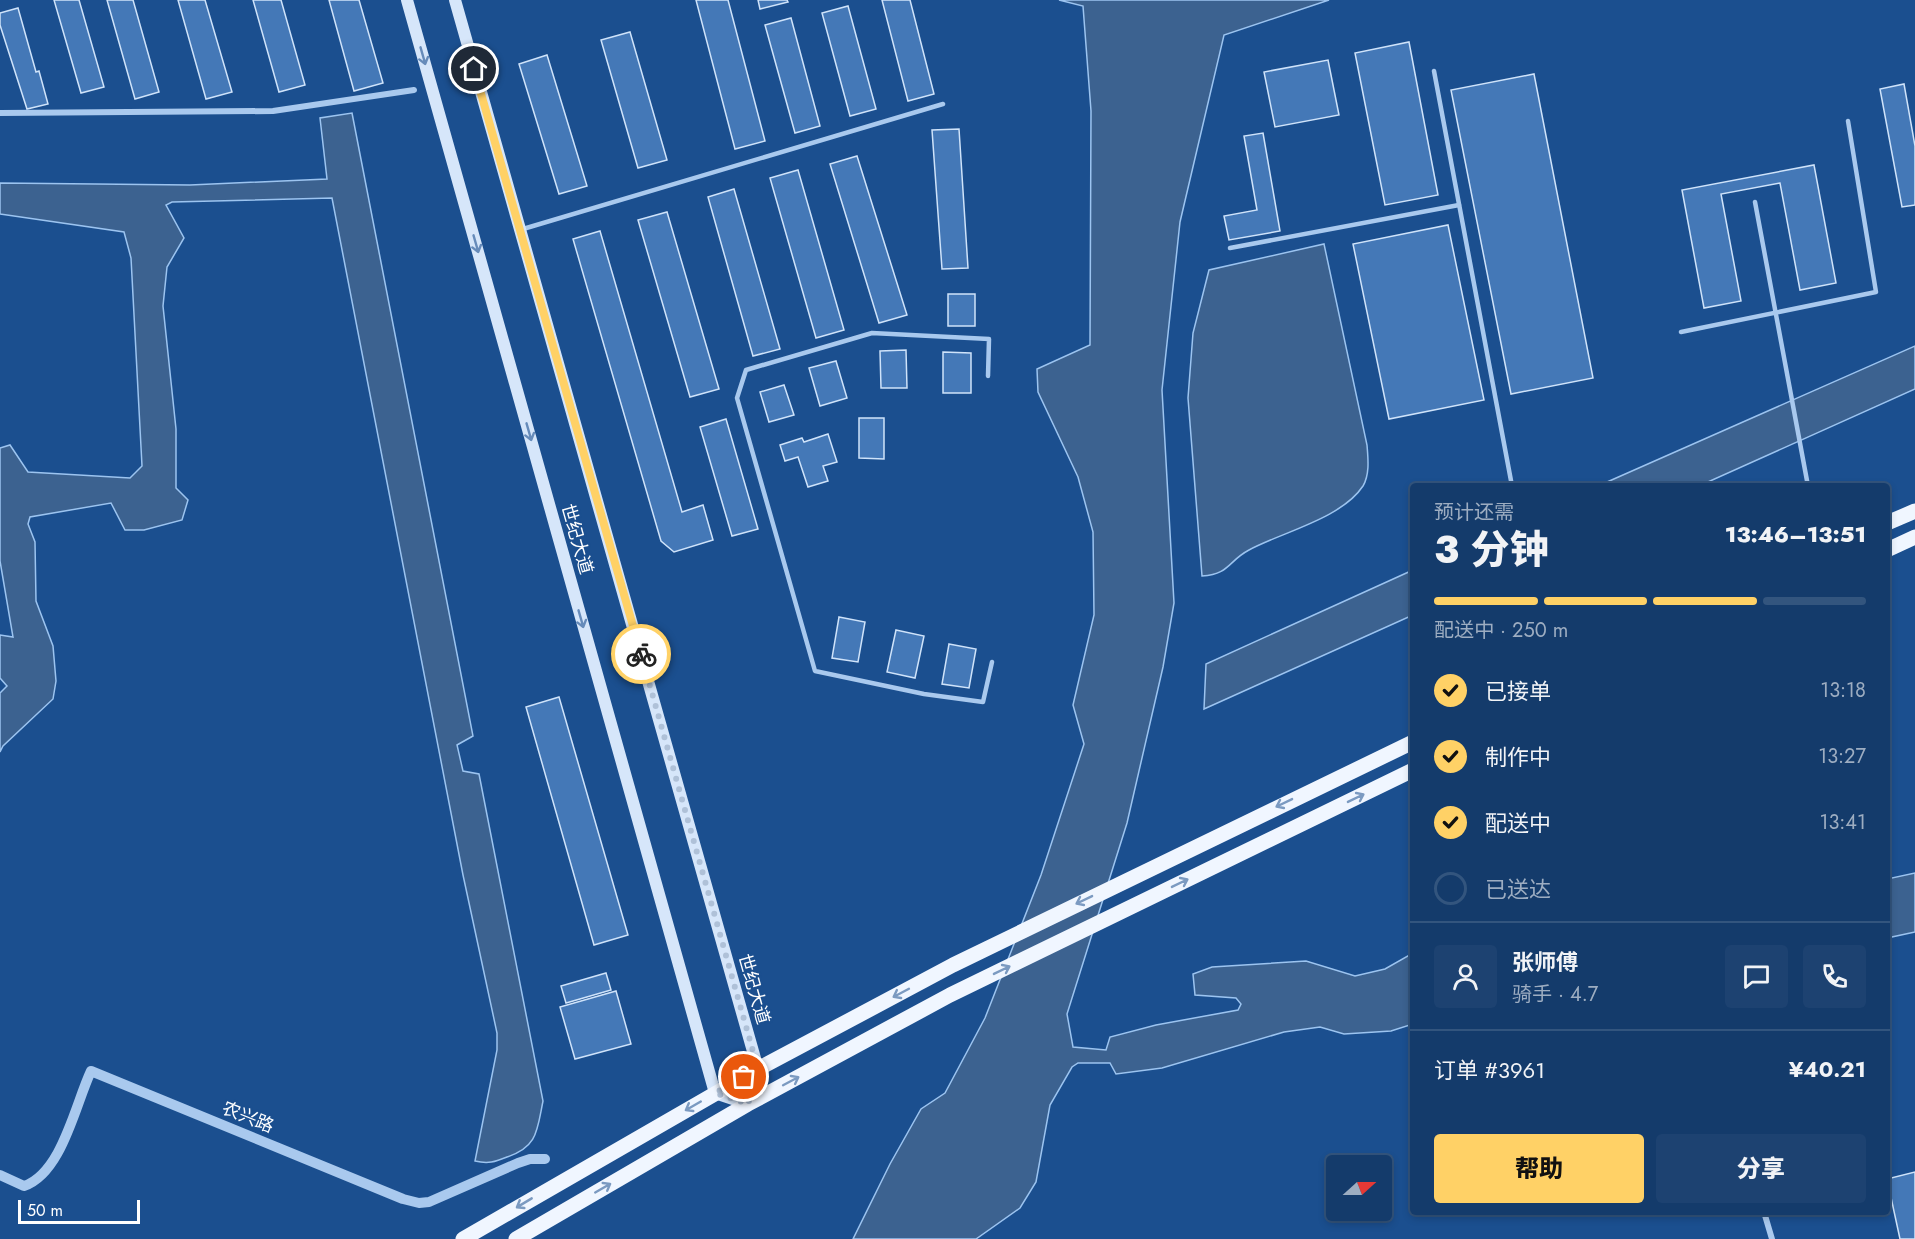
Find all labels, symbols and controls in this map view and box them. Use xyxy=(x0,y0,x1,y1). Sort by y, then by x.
pin xyxy=(448,43,499,94)
one-way arrow xyxy=(418,46,429,65)
icon: home xyxy=(457,52,490,85)
one-way arrow xyxy=(471,234,482,253)
one-way arrow xyxy=(523,422,535,441)
text: 预计还需 xyxy=(1434,498,1514,527)
street label: 世纪大道 xyxy=(555,501,599,577)
text: 13:46–13:51 xyxy=(1725,518,1866,550)
text: 3 分钟 xyxy=(1434,521,1549,578)
one-way arrow xyxy=(576,609,588,628)
text: 配送中 · 250 m xyxy=(1434,616,1568,645)
courier xyxy=(611,624,671,684)
icon: bike xyxy=(625,638,658,671)
icon: check xyxy=(1434,674,1467,707)
text: 已接单 xyxy=(1485,675,1551,707)
text: 13:18 xyxy=(1820,676,1866,705)
icon: check xyxy=(1434,740,1467,773)
text: 制作中 xyxy=(1485,741,1551,773)
text: 13:27 xyxy=(1818,742,1866,771)
one-way arrow xyxy=(1346,791,1364,803)
one-way arrow xyxy=(1276,798,1294,810)
icon: check xyxy=(1434,806,1467,839)
text: 配送中 xyxy=(1485,807,1551,839)
text: 13:41 xyxy=(1819,808,1866,837)
text: 已送达 xyxy=(1485,873,1551,905)
one-way arrow xyxy=(1171,876,1189,888)
one-way arrow xyxy=(1076,894,1093,906)
button: person xyxy=(1434,945,1497,1008)
button: chat xyxy=(1725,945,1788,1008)
button: phone xyxy=(1803,945,1866,1008)
text: 张师傅 xyxy=(1512,946,1578,978)
street label: 世纪大道 xyxy=(732,951,776,1027)
one-way arrow xyxy=(993,963,1011,975)
text: 骑手 · 4.7 xyxy=(1512,980,1598,1009)
one-way arrow xyxy=(893,988,911,999)
pin xyxy=(718,1051,769,1102)
text: ¥40.21 xyxy=(1789,1053,1866,1085)
text: 订单 #3961 xyxy=(1434,1054,1545,1086)
icon: bag xyxy=(727,1060,760,1093)
one-way arrow xyxy=(781,1075,799,1086)
street label: 农兴路 xyxy=(218,1095,278,1139)
one-way arrow xyxy=(685,1100,702,1112)
button: 帮助 xyxy=(1434,1134,1644,1203)
button: 分享 xyxy=(1656,1134,1866,1203)
north arrow xyxy=(1326,1155,1392,1221)
map controls xyxy=(1326,1155,1392,1221)
one-way arrow xyxy=(594,1182,611,1194)
scale bar xyxy=(18,1197,140,1224)
one-way arrow xyxy=(516,1197,533,1209)
text: 50 m xyxy=(27,1199,63,1222)

